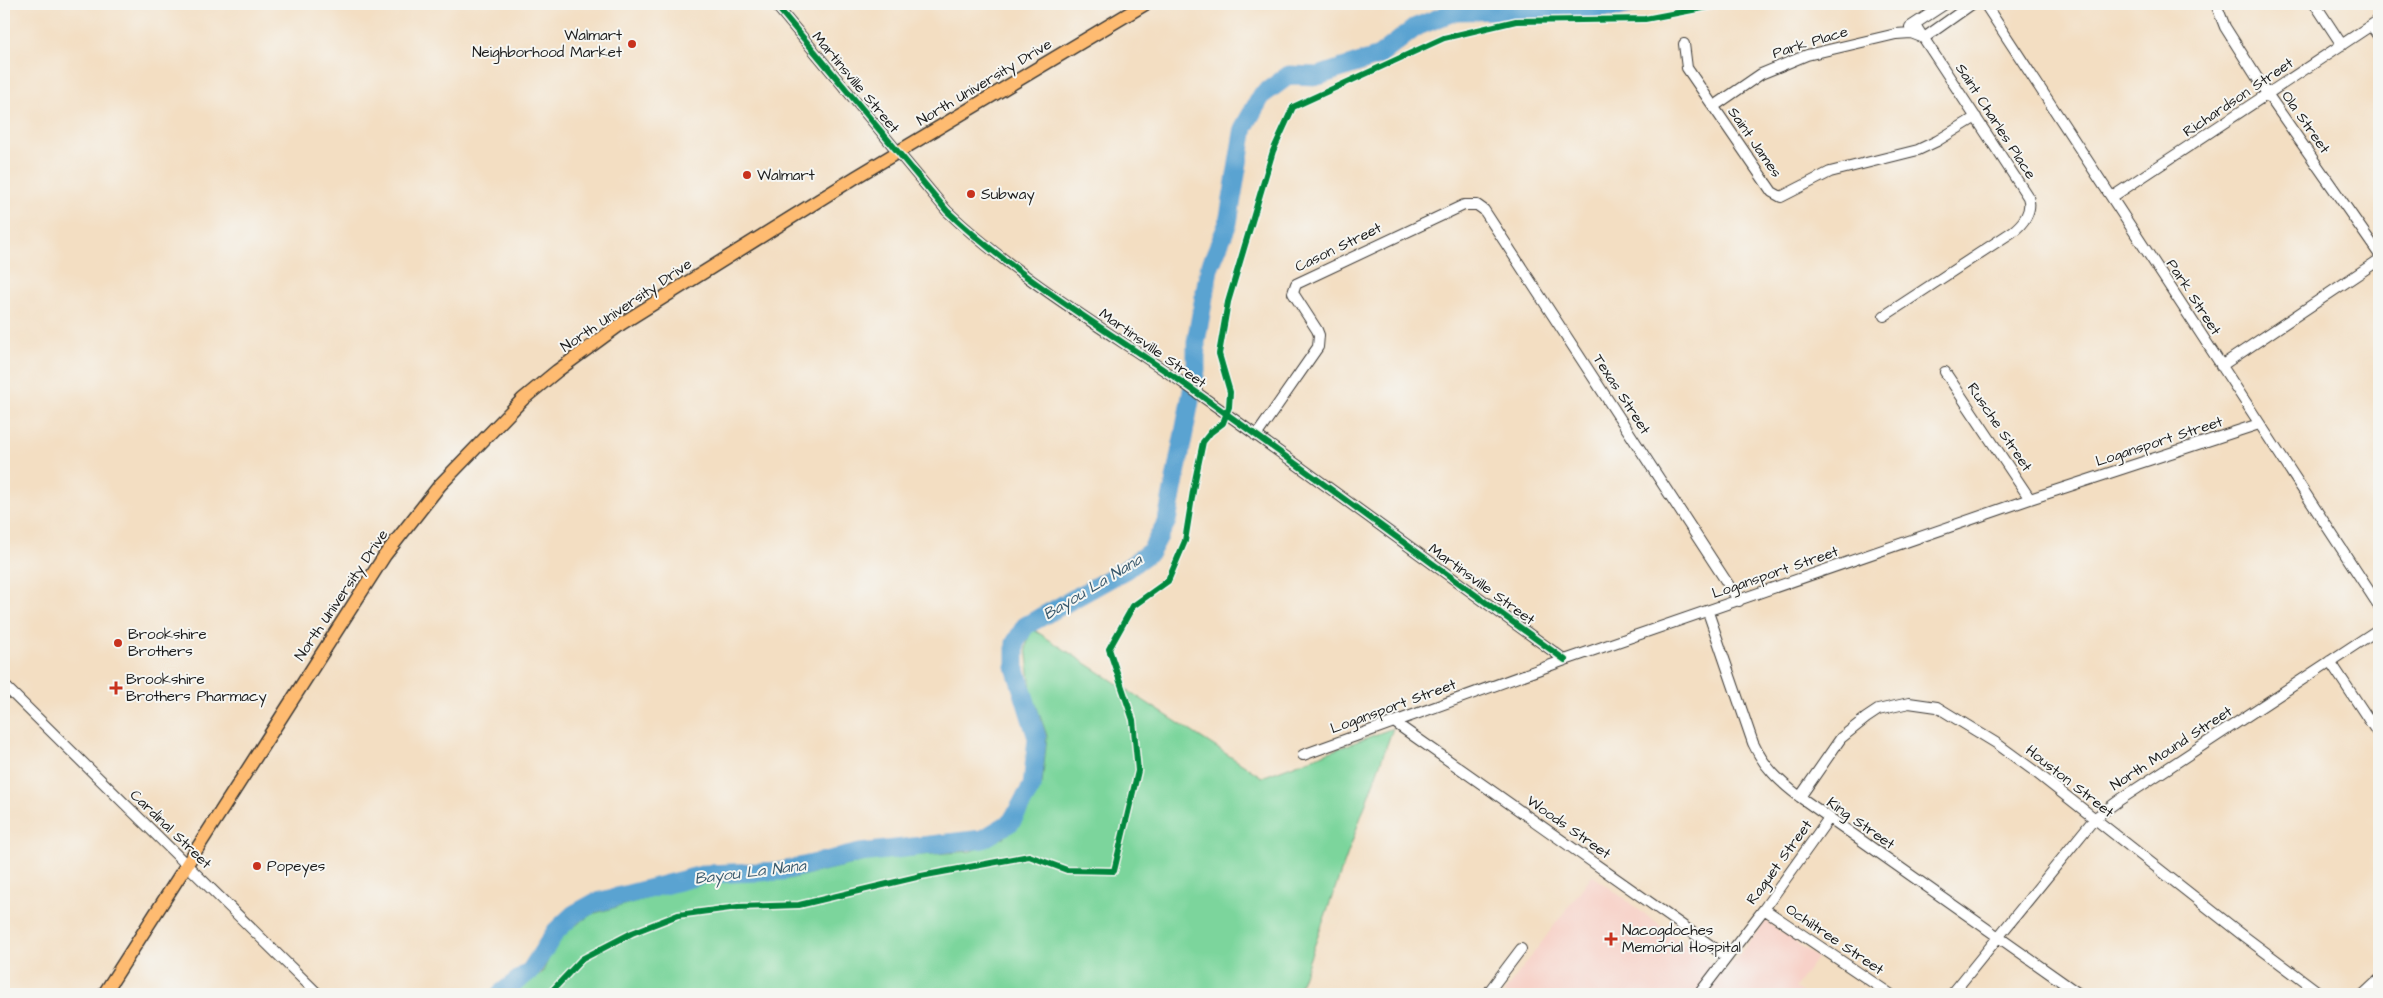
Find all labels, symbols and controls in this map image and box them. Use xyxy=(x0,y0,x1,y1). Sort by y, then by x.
street label: Park Place xyxy=(1770,21,1850,64)
place label: Walmart Neighborhood Market xyxy=(472,25,622,64)
street label: Martinsville Street xyxy=(807,27,904,138)
street label: North University Drive xyxy=(913,34,1056,132)
marker: Walmart Neighborhood Market xyxy=(626,38,638,50)
street label: Richardson Street xyxy=(2179,53,2298,142)
street label: Saint Charles Place xyxy=(1950,59,2041,183)
street label: Ola Street xyxy=(2276,87,2335,158)
street label: Saint James xyxy=(1722,103,1787,182)
place label: Walmart xyxy=(757,165,815,186)
marker: Walmart xyxy=(741,169,753,181)
place label: Subway xyxy=(981,184,1035,206)
marker: Subway xyxy=(965,188,977,200)
street label: Cason Street xyxy=(1291,217,1385,277)
street label: North University Drive xyxy=(556,254,697,358)
street label: Park Street xyxy=(2161,255,2226,339)
street label: Martinsville Street xyxy=(1095,303,1211,393)
street label: Texas Street xyxy=(1588,350,1655,439)
street label: Rusche Street xyxy=(1962,379,2037,476)
street label: Logansport Street xyxy=(2093,411,2226,473)
street label: North University Drive xyxy=(290,525,394,666)
street label: Martinsville Street xyxy=(1424,539,1539,630)
street label: Logansport Street xyxy=(1709,541,1842,605)
water label: Bayou La Nana xyxy=(1039,548,1147,626)
place label: Brookshire Brothers xyxy=(128,624,207,662)
marker: Brookshire Brothers xyxy=(112,637,124,649)
place label: Brookshire Brothers Pharmacy xyxy=(126,669,267,708)
street label: Logansport Street xyxy=(1327,674,1459,740)
marker: Brookshire Brothers Pharmacy xyxy=(110,682,122,694)
street label: North Mound Street xyxy=(2106,701,2236,796)
street label: Houston Street xyxy=(2021,740,2118,823)
street label: Cardinal Street xyxy=(125,785,216,874)
street label: Woods Street xyxy=(1522,791,1615,864)
street label: King Street xyxy=(1822,792,1899,855)
street label: Raguet Street xyxy=(1741,816,1818,910)
water label: Bayou La Nana xyxy=(693,854,808,891)
place label: Popeyes xyxy=(267,856,326,878)
marker: Popeyes xyxy=(251,860,263,872)
street label: Ochiltree Street xyxy=(1781,899,1888,980)
place label: Nacogdoches Memorial Hospital xyxy=(1622,920,1741,958)
marker: Nacogdoches Memorial Hospital xyxy=(1604,932,1618,946)

